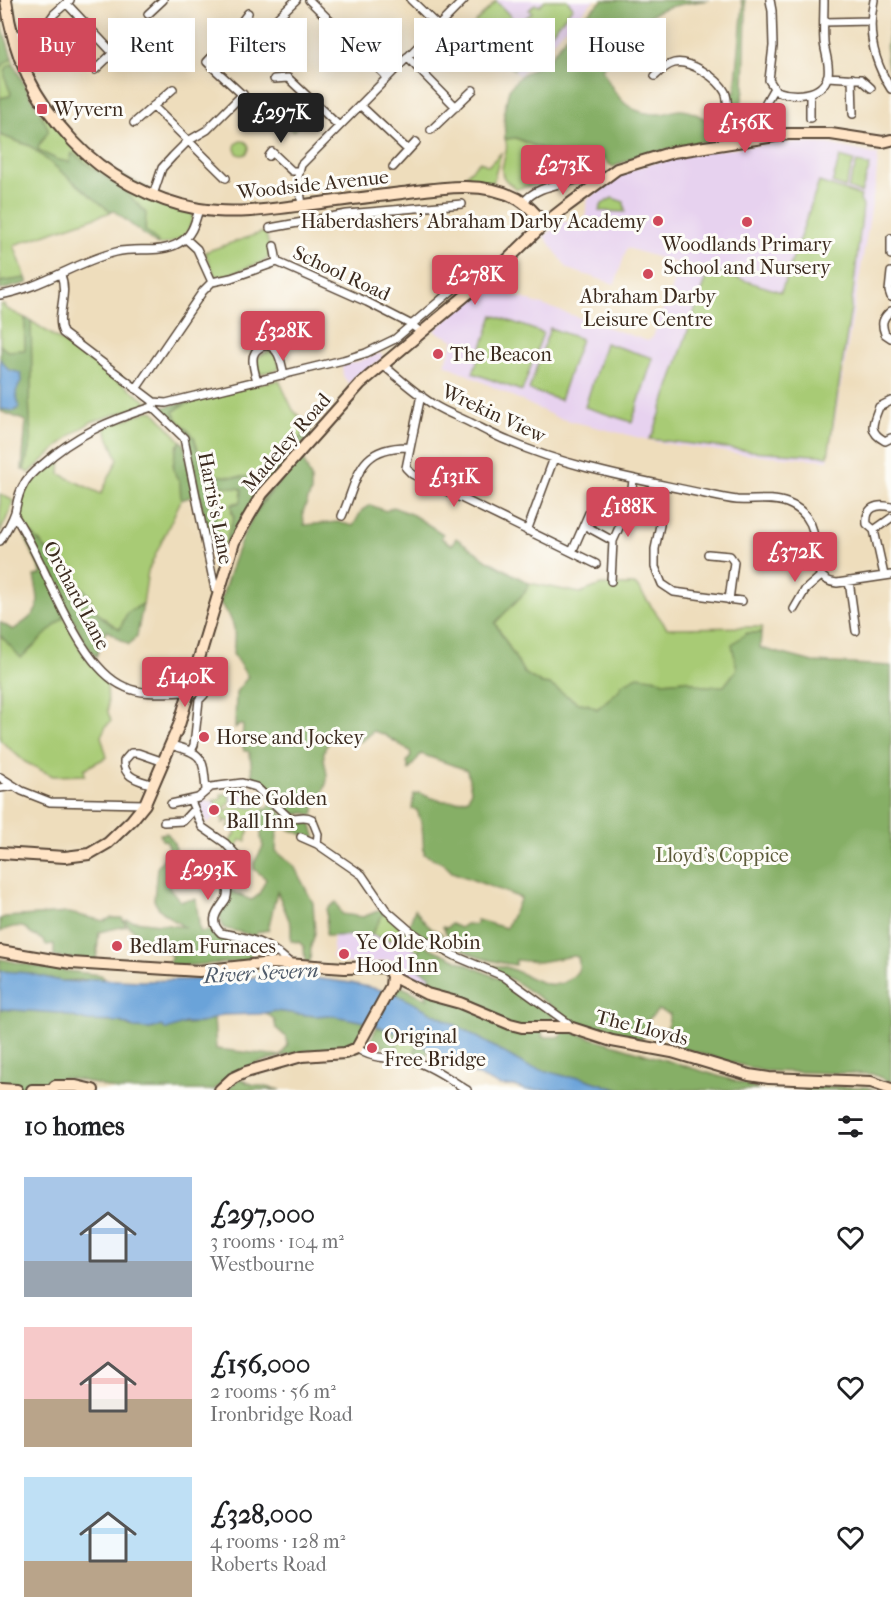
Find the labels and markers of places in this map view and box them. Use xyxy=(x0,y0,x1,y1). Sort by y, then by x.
pin: £297K xyxy=(239,93,323,144)
place label: Wyvern xyxy=(53,98,124,121)
marker: Wyvern xyxy=(35,102,49,116)
pin: £156K xyxy=(703,103,787,154)
pin: £273K xyxy=(521,145,605,196)
place label: Haberdashers' Abraham Darby Academy xyxy=(301,210,647,233)
marker: Haberdashers' Abraham Darby Academy xyxy=(651,214,665,228)
marker: Woodlands Primary School and Nursery xyxy=(740,215,754,229)
place label: Woodlands Primary School and Nursery xyxy=(661,233,833,279)
pin: £278K xyxy=(433,255,517,306)
marker: Abraham Darby Leisure Centre xyxy=(641,267,655,281)
place label: Abraham Darby Leisure Centre xyxy=(579,285,717,331)
pin: £328K xyxy=(241,311,325,362)
place label: The Beacon xyxy=(450,343,552,366)
marker: The Beacon xyxy=(431,347,445,361)
pin: £131K xyxy=(412,457,496,508)
pin: £188K xyxy=(586,487,670,538)
pin: £372K xyxy=(753,532,837,583)
pin: £140K xyxy=(143,657,227,708)
place label: Horse and Jockey xyxy=(216,726,365,749)
marker: Horse and Jockey xyxy=(197,730,211,744)
place label: The Golden Ball Inn xyxy=(226,787,328,833)
marker: The Golden Ball Inn xyxy=(207,803,221,817)
pin: £293K xyxy=(166,850,250,901)
place label: Ye Olde Robin Hood Inn xyxy=(355,931,481,977)
place label: Bedlam Furnaces xyxy=(129,935,276,958)
marker: Bedlam Furnaces xyxy=(110,939,124,953)
marker: Ye Olde Robin Hood Inn xyxy=(337,947,351,961)
place label: Original Free Bridge xyxy=(384,1025,486,1071)
marker: Original Free Bridge xyxy=(365,1041,379,1055)

